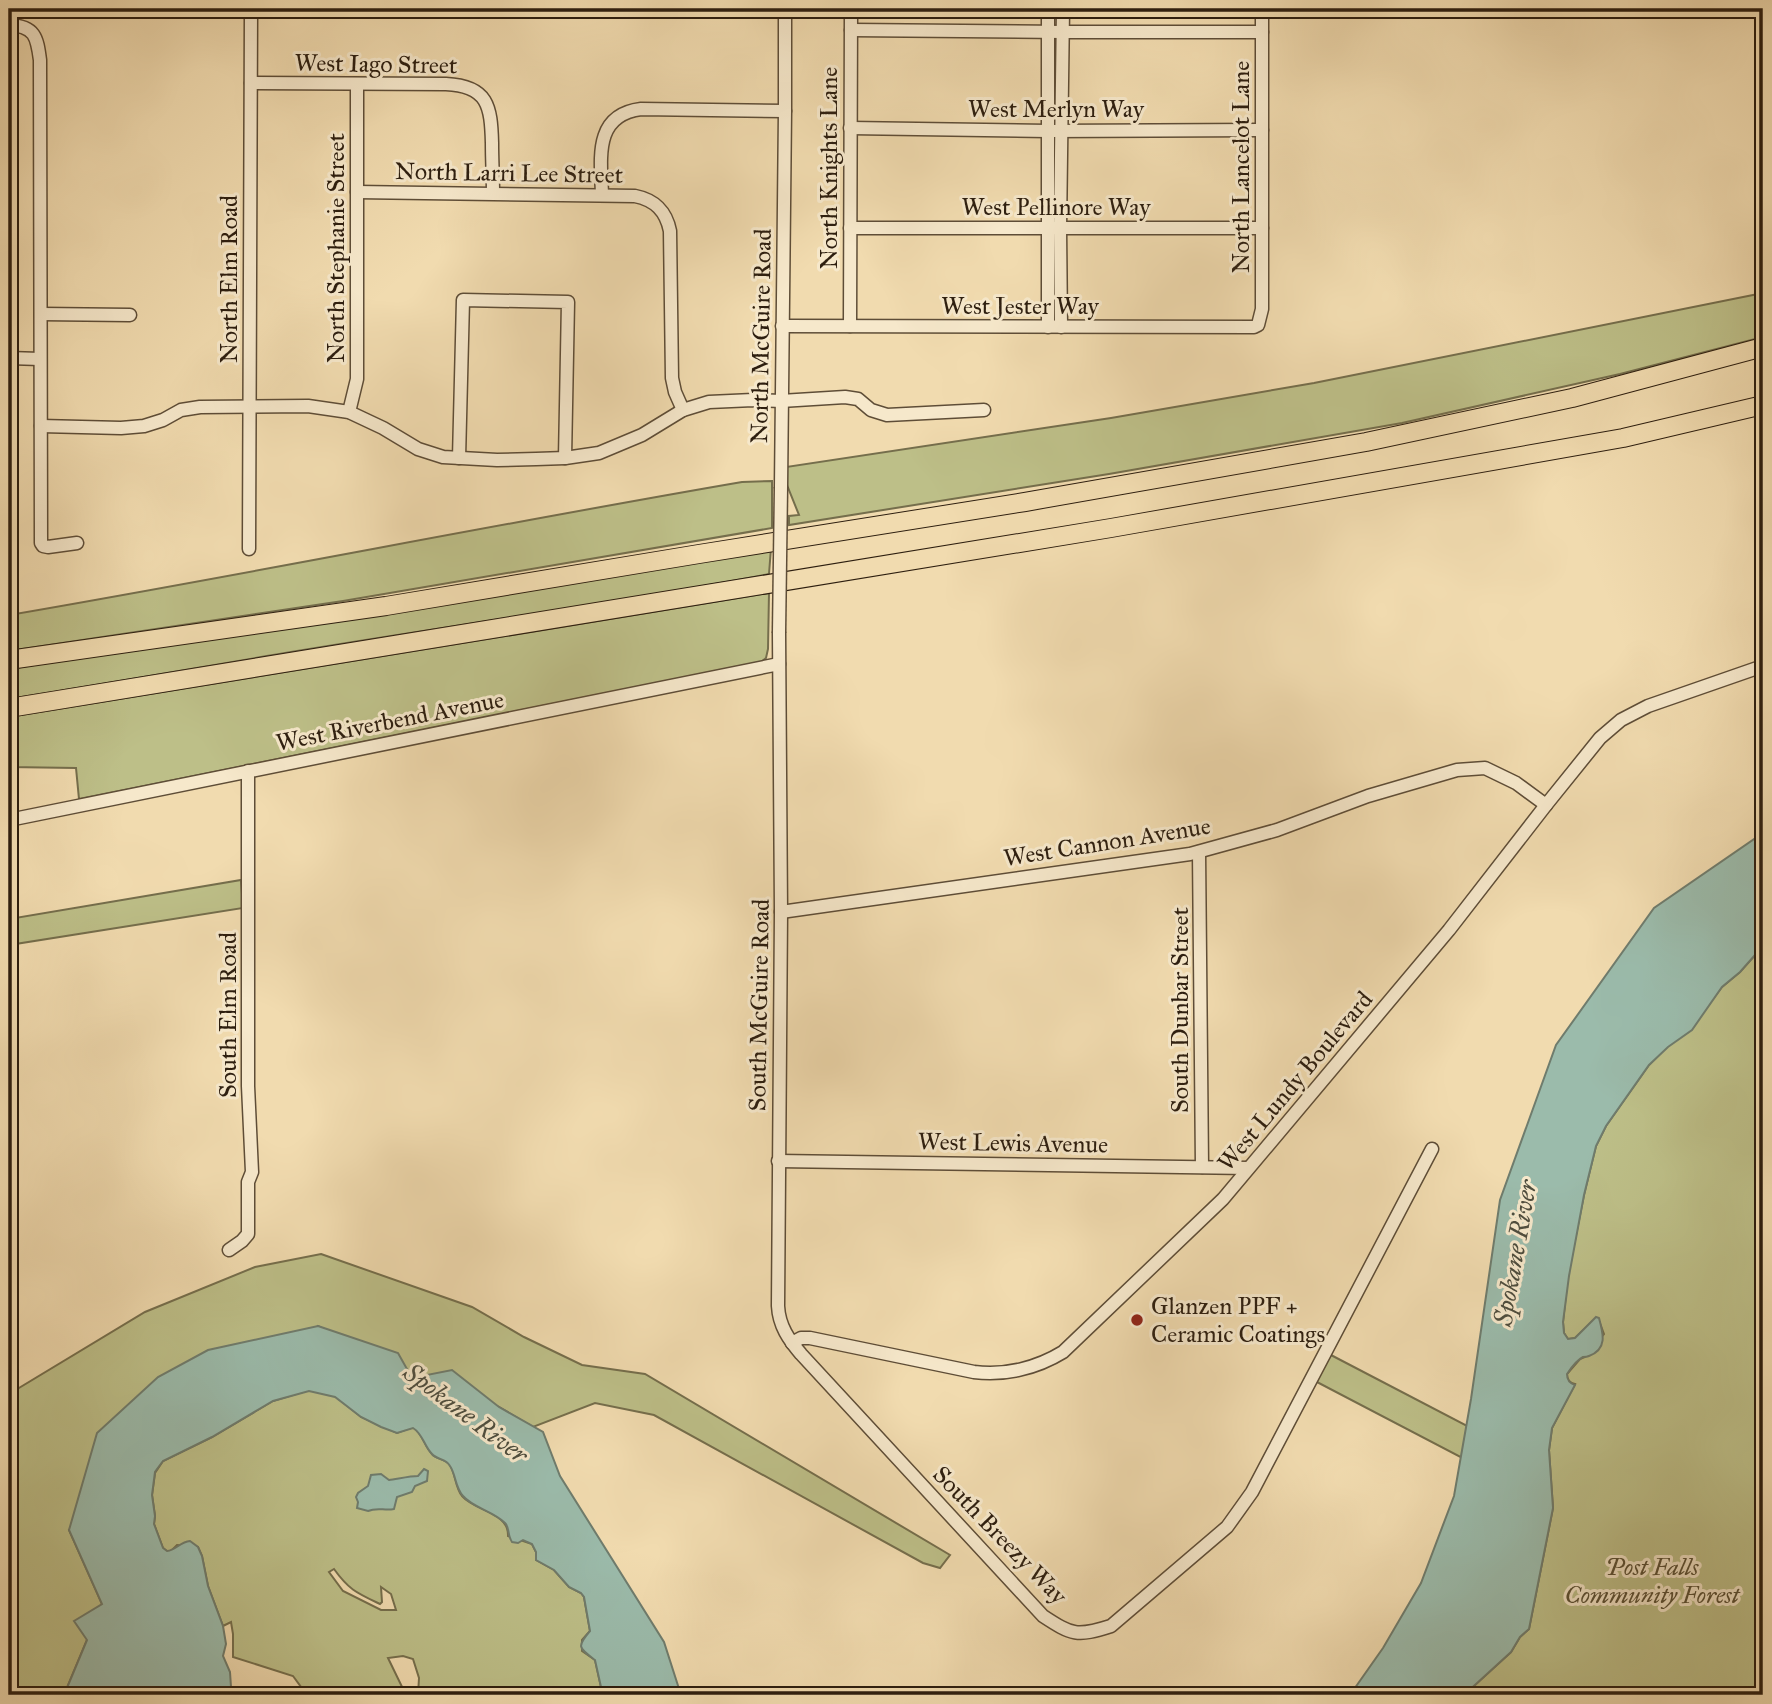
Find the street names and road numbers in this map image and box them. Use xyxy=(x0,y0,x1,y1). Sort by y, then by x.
street label: West Iago Street xyxy=(294,48,458,80)
street label: North Lancelot Lane xyxy=(1226,61,1256,273)
street label: North Knights Lane xyxy=(814,67,844,269)
street label: West Merlyn Way xyxy=(968,94,1145,124)
street label: North Stephanie Street xyxy=(321,132,351,363)
street label: North Larri Lee Street xyxy=(395,156,624,190)
street label: West Pellinore Way xyxy=(962,192,1151,222)
street label: North Elm Road xyxy=(214,195,244,363)
street label: North McGuire Road xyxy=(744,228,778,444)
street label: West Jester Way xyxy=(941,291,1100,321)
street label: West Riverbend Avenue xyxy=(273,684,507,758)
street label: West Cannon Avenue xyxy=(1001,811,1213,873)
street label: South McGuire Road xyxy=(742,898,776,1112)
street label: South Dunbar Street xyxy=(1165,906,1195,1113)
street label: South Elm Road xyxy=(213,932,243,1098)
street label: West Lundy Boulevard xyxy=(1211,985,1379,1177)
street label: West Lewis Avenue xyxy=(918,1126,1108,1160)
street label: South Breezy Way xyxy=(926,1460,1074,1611)

